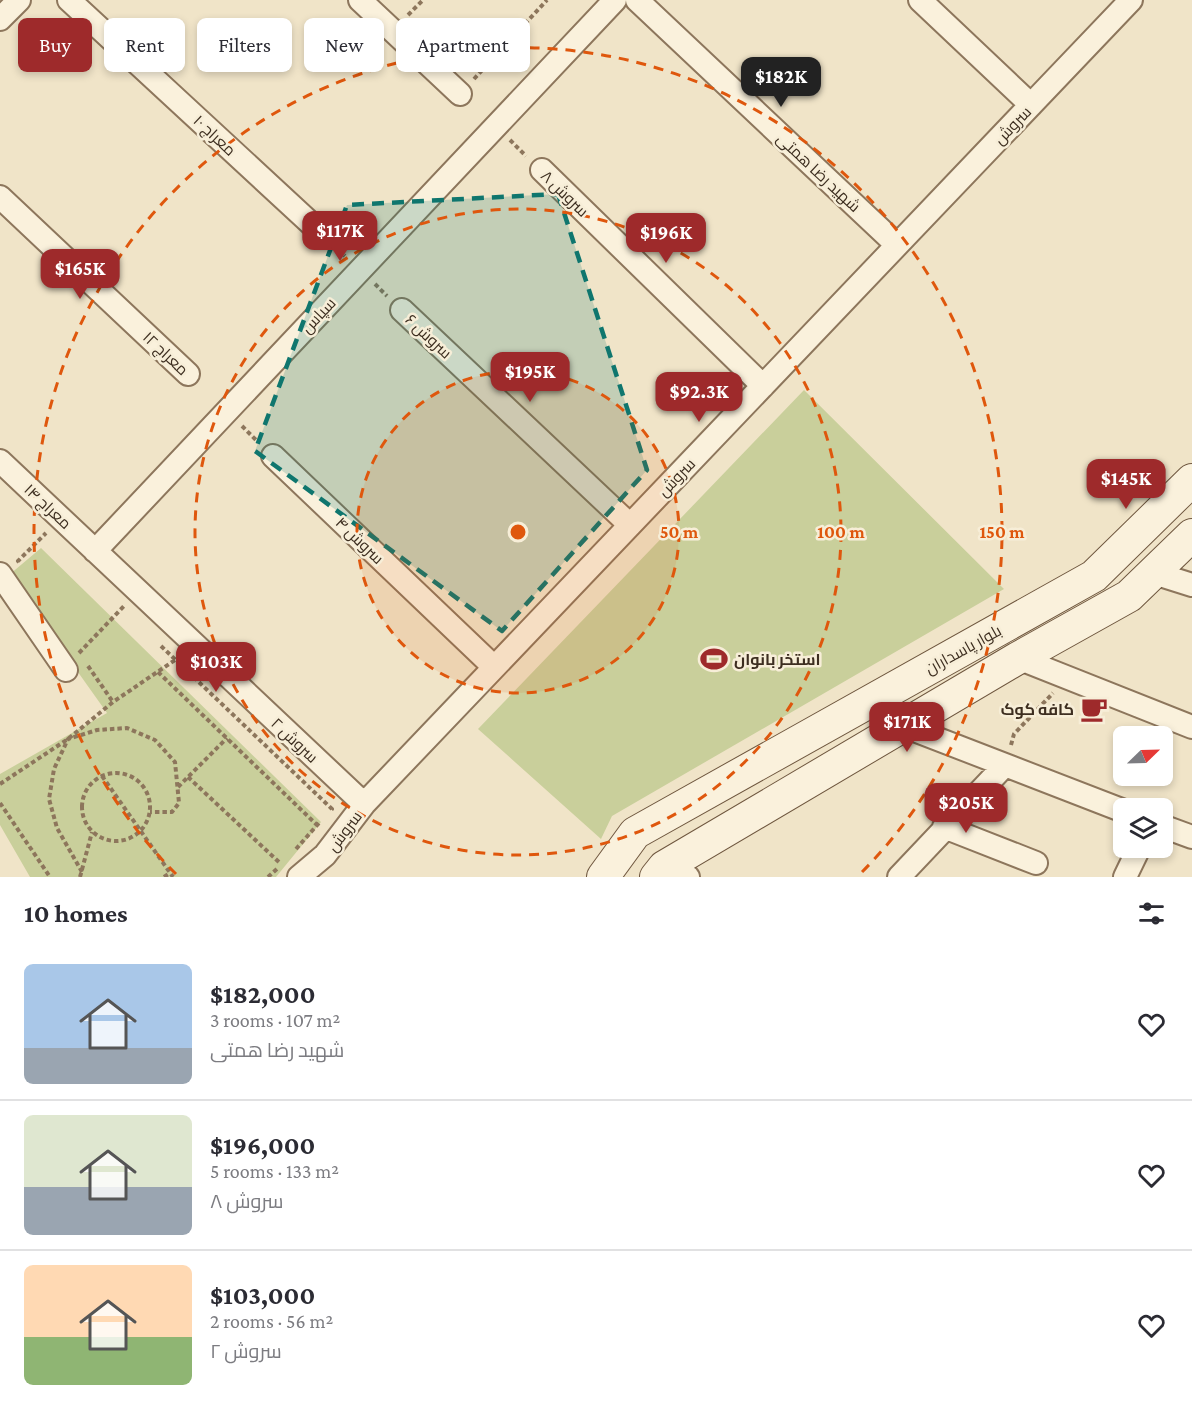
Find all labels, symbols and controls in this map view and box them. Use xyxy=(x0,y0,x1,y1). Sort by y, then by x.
chip: Buy xyxy=(18,18,92,72)
chip: Rent xyxy=(104,18,185,72)
chip: Filters xyxy=(197,18,292,72)
chip: New xyxy=(304,18,384,72)
chip: Apartment xyxy=(396,18,530,72)
pin: $182K xyxy=(739,57,823,108)
text: $182K xyxy=(755,65,807,87)
street label: سروش xyxy=(990,103,1036,149)
street label: معراج ۱۰ xyxy=(188,112,239,161)
street label: شهید رضا همتی xyxy=(772,129,864,217)
street label: سروش ۸ xyxy=(536,167,592,221)
pin: $117K xyxy=(298,211,382,262)
pin: $196K xyxy=(624,213,708,264)
text: $117K xyxy=(316,219,364,241)
text: $196K xyxy=(640,221,692,243)
pin: $165K xyxy=(38,249,122,300)
text: $165K xyxy=(55,257,105,279)
street label: سپاس xyxy=(298,294,340,338)
street label: سروش ۶ xyxy=(401,311,455,363)
street label: معراج ۱۲ xyxy=(138,328,192,381)
pin: $195K xyxy=(488,352,572,403)
text: $195K xyxy=(505,360,555,382)
pin: $92.3K xyxy=(650,372,748,423)
text: $92.3K xyxy=(669,380,729,402)
street label: سروش xyxy=(654,455,700,501)
pin: $145K xyxy=(1084,459,1168,510)
text: $145K xyxy=(1101,467,1151,489)
street label: معراج ۱۴ xyxy=(19,481,74,534)
street label: سروش ۴ xyxy=(331,514,387,569)
centre of rings xyxy=(508,522,528,542)
text: 50 m xyxy=(660,522,699,542)
text: 100 m xyxy=(817,522,865,542)
text: 150 m xyxy=(979,522,1025,542)
street label: بلوار پاسداران xyxy=(922,622,1006,680)
pin: $103K xyxy=(174,642,258,693)
sports icon: استخر بانوان xyxy=(699,644,729,674)
text: $103K xyxy=(190,650,242,672)
place label: استخر بانوان xyxy=(734,651,821,669)
cafe icon: کافه کوک xyxy=(1079,694,1109,724)
place label: کافه کوک xyxy=(1001,701,1074,719)
pin: $171K xyxy=(865,702,949,753)
text: $171K xyxy=(883,710,931,732)
street label: سروش ۲ xyxy=(267,715,321,768)
north arrow xyxy=(1113,726,1173,786)
map controls xyxy=(1113,726,1173,858)
pin: $205K xyxy=(924,783,1008,834)
text: $205K xyxy=(939,791,993,813)
button: layers xyxy=(1113,798,1173,858)
street label: سروش xyxy=(324,808,367,856)
icon: filters xyxy=(1135,897,1168,930)
text: 10 homes xyxy=(24,899,128,928)
text: $182,000 xyxy=(210,980,315,1009)
icon: home xyxy=(72,988,144,1060)
icon: heart xyxy=(1135,1008,1168,1041)
text: 3 rooms · 107 m² xyxy=(210,1009,340,1031)
text: شهید رضا همتی xyxy=(210,1039,344,1061)
text: $196,000 xyxy=(210,1131,315,1160)
icon: home xyxy=(72,1139,144,1211)
icon: heart xyxy=(1135,1159,1168,1192)
text: 5 rooms · 133 m² xyxy=(210,1160,339,1182)
text: سروش ۸ xyxy=(210,1190,284,1212)
text: $103,000 xyxy=(210,1281,315,1310)
icon: home xyxy=(72,1289,144,1361)
icon: heart xyxy=(1135,1309,1168,1342)
text: 2 rooms · 56 m² xyxy=(210,1310,333,1332)
text: سروش ۲ xyxy=(210,1340,282,1362)

